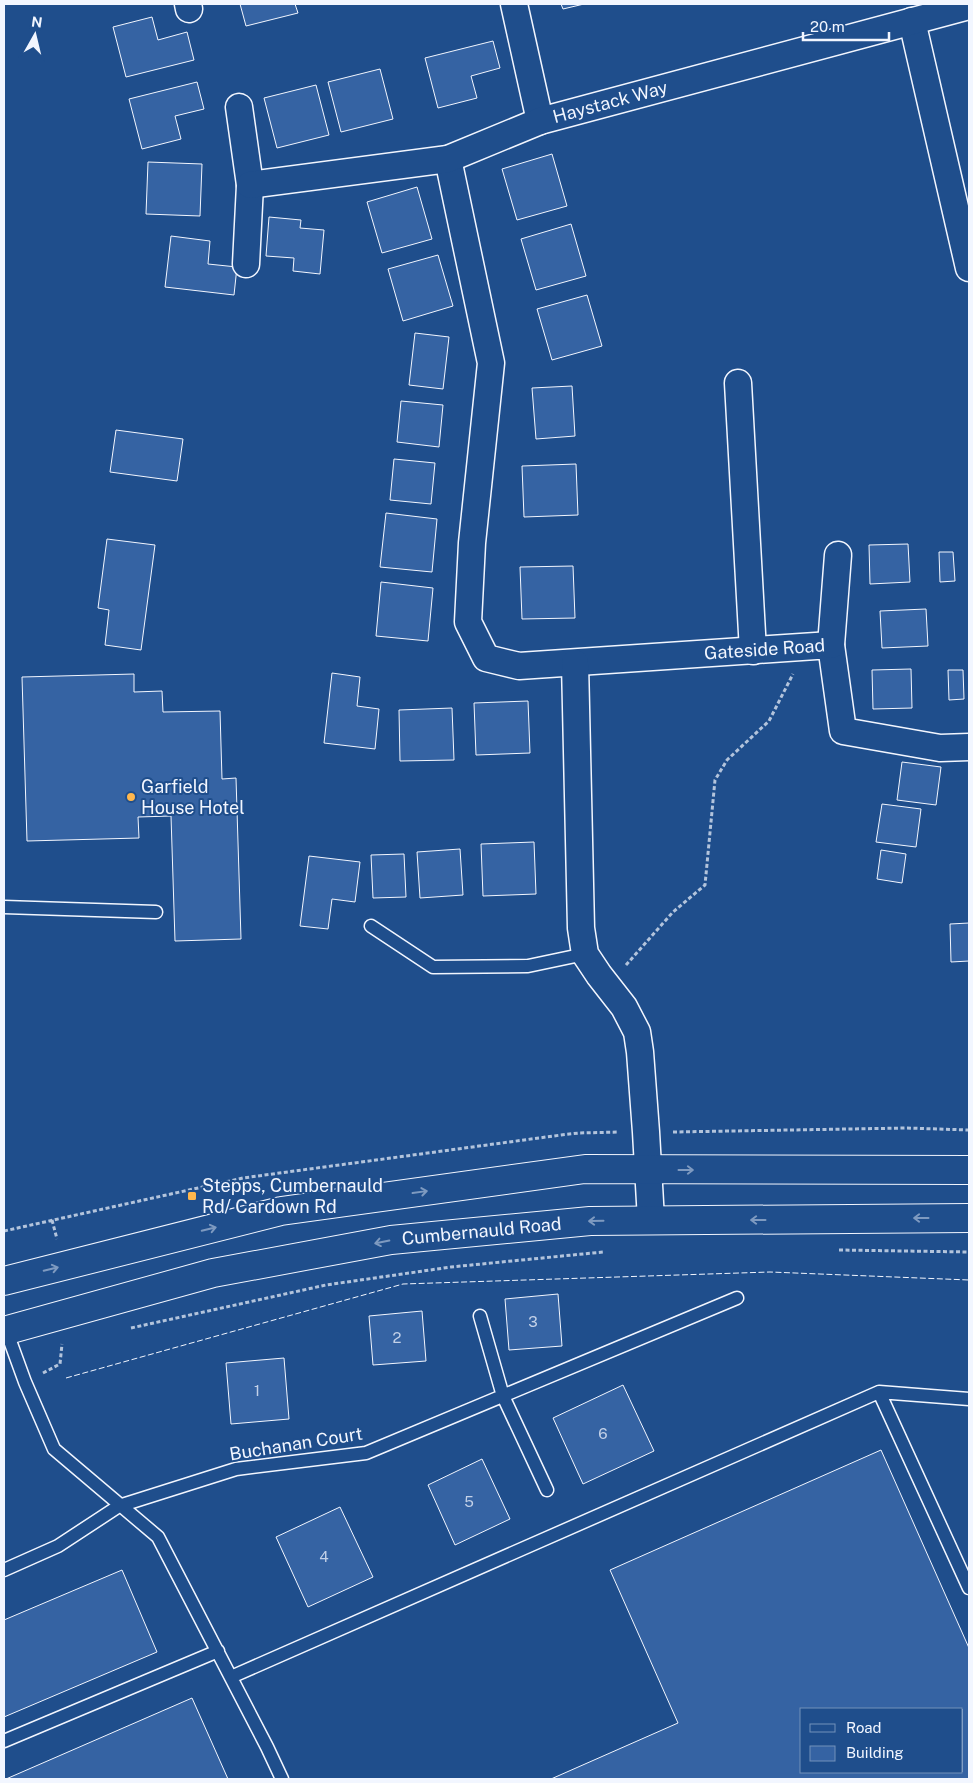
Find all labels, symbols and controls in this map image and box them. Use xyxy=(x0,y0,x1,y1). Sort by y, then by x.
north arrow xyxy=(10,10,60,60)
scale bar xyxy=(803,10,889,42)
text: N xyxy=(30,13,43,31)
text: 20 m xyxy=(810,18,845,35)
street label: Haystack Way xyxy=(550,76,670,127)
street label: Gateside Road xyxy=(703,634,826,664)
place label: Garfield House Hotel xyxy=(141,776,245,818)
marker: Garfield House Hotel xyxy=(125,791,137,803)
one-way arrow xyxy=(678,1165,694,1175)
place label: Stepps, Cumbernauld Rd/ Cardown Rd xyxy=(202,1175,383,1217)
one-way arrow xyxy=(412,1187,428,1197)
marker: Stepps, Cumbernauld Rd/ Cardown Rd xyxy=(186,1190,198,1202)
street label: Cumbernauld Road xyxy=(401,1213,562,1249)
one-way arrow xyxy=(913,1213,929,1223)
one-way arrow xyxy=(750,1215,766,1225)
one-way arrow xyxy=(588,1216,604,1226)
one-way arrow xyxy=(200,1224,216,1233)
one-way arrow xyxy=(374,1237,390,1247)
one-way arrow xyxy=(43,1264,59,1273)
house number: 3 xyxy=(528,1313,538,1330)
house number: 2 xyxy=(393,1329,402,1346)
house number: 1 xyxy=(254,1382,260,1399)
street label: Buchanan Court xyxy=(228,1423,364,1464)
house number: 6 xyxy=(598,1425,608,1442)
house number: 5 xyxy=(464,1493,474,1510)
house number: 4 xyxy=(319,1548,329,1565)
legend xyxy=(800,1708,963,1773)
text: Road xyxy=(846,1719,882,1736)
text: Building xyxy=(846,1744,904,1761)

